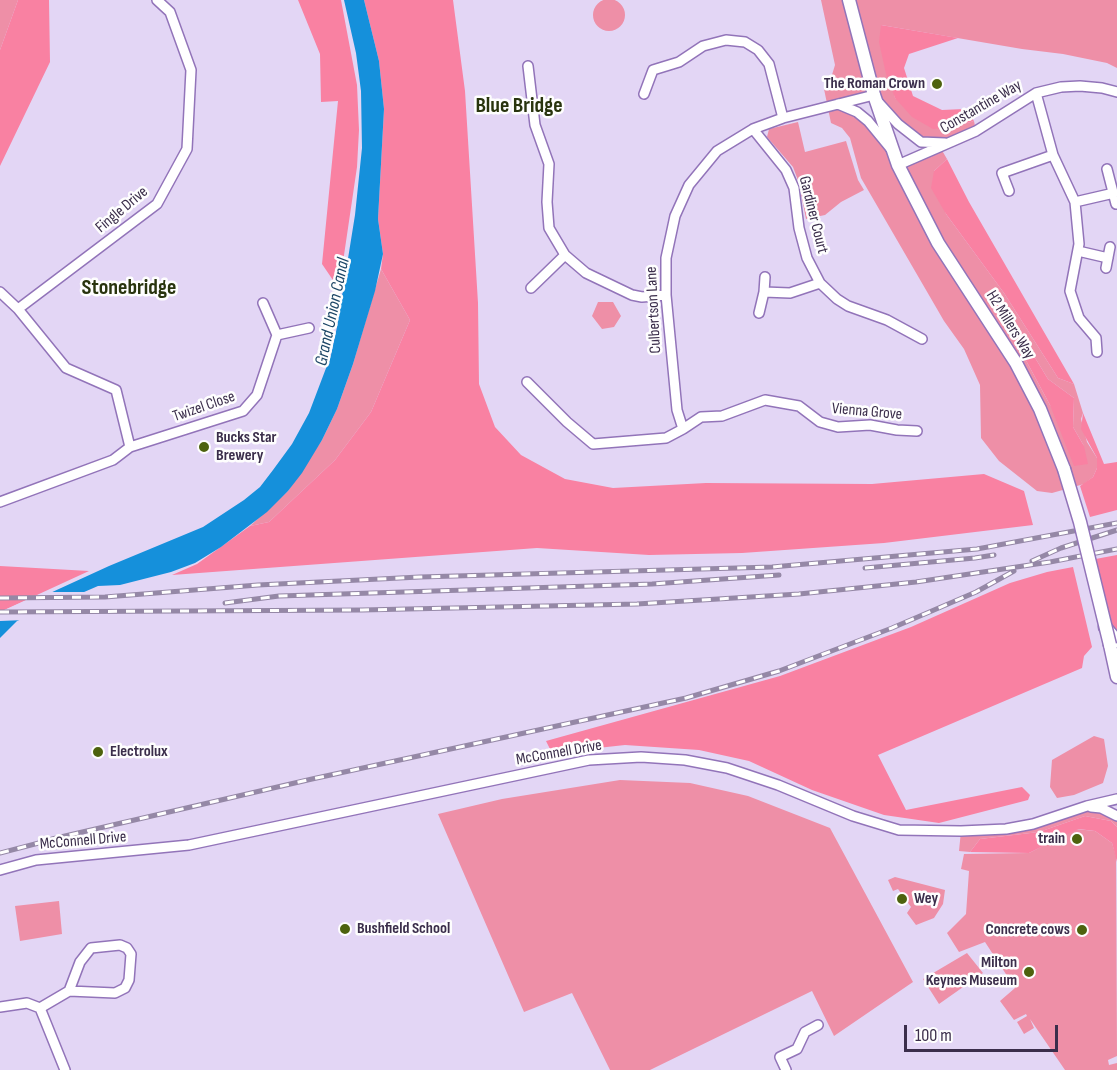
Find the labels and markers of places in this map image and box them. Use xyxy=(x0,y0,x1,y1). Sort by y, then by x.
place label: The Roman Crown xyxy=(824,74,925,94)
marker: The Roman Crown xyxy=(930,77,944,91)
place label: Bucks Star Brewery xyxy=(216,428,276,466)
marker: Bucks Star Brewery xyxy=(197,440,211,454)
place label: Electrolux xyxy=(110,742,168,762)
marker: Electrolux xyxy=(91,745,105,759)
place label: train xyxy=(1038,829,1065,849)
marker: train xyxy=(1070,832,1084,846)
place label: Wey xyxy=(914,889,938,909)
marker: Wey xyxy=(895,892,909,906)
place label: Bushfield School xyxy=(357,919,450,939)
place label: Concrete cows xyxy=(986,920,1070,940)
marker: Bushfield School xyxy=(338,922,352,936)
marker: Concrete cows xyxy=(1075,923,1089,937)
place label: Milton Keynes Museum xyxy=(926,953,1017,991)
marker: Milton Keynes Museum xyxy=(1022,965,1036,979)

